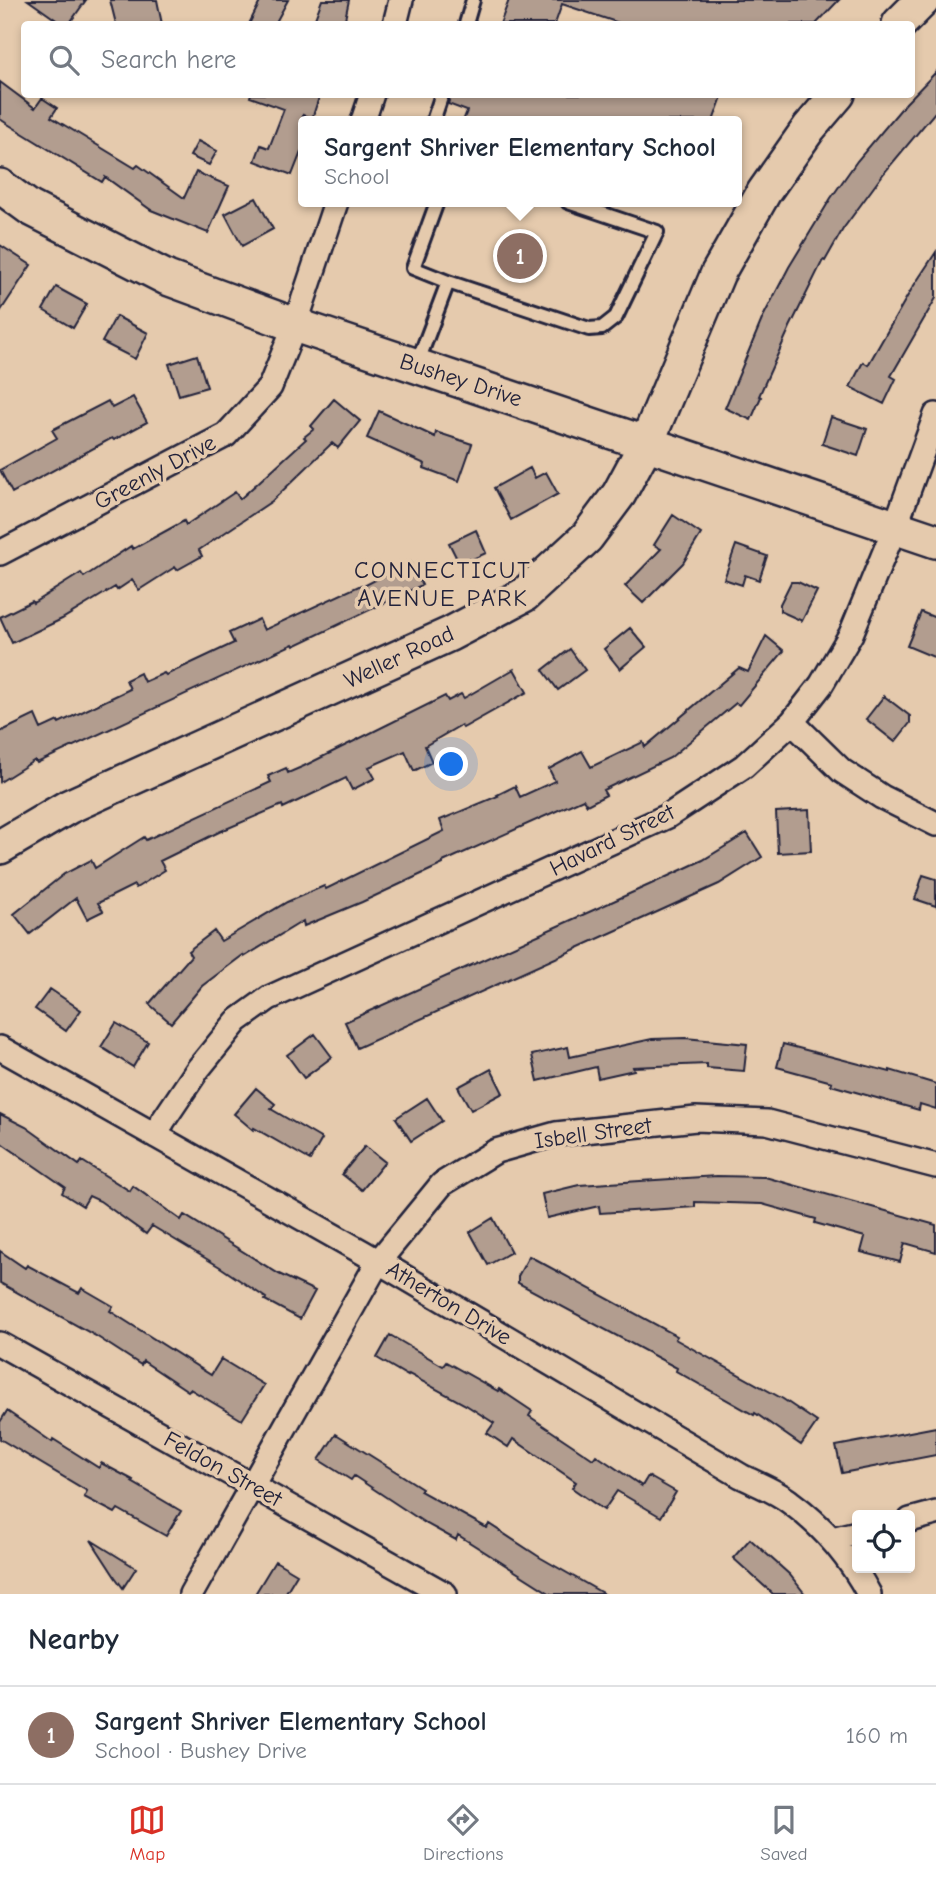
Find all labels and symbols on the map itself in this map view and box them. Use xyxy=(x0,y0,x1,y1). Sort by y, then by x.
pin: 1 xyxy=(497,230,543,282)
street label: Bushey Drive xyxy=(396,348,526,412)
street label: Greenly Drive xyxy=(90,429,220,515)
district label: CONNECTICUT AVENUE PARK xyxy=(354,556,532,612)
street label: Weller Road xyxy=(340,620,458,694)
your location xyxy=(434,747,468,781)
street label: Havard Street xyxy=(545,798,680,882)
street label: Isbell Street xyxy=(533,1111,655,1155)
street label: Atherton Drive xyxy=(382,1255,516,1351)
street label: Feldon Street xyxy=(159,1425,288,1513)

